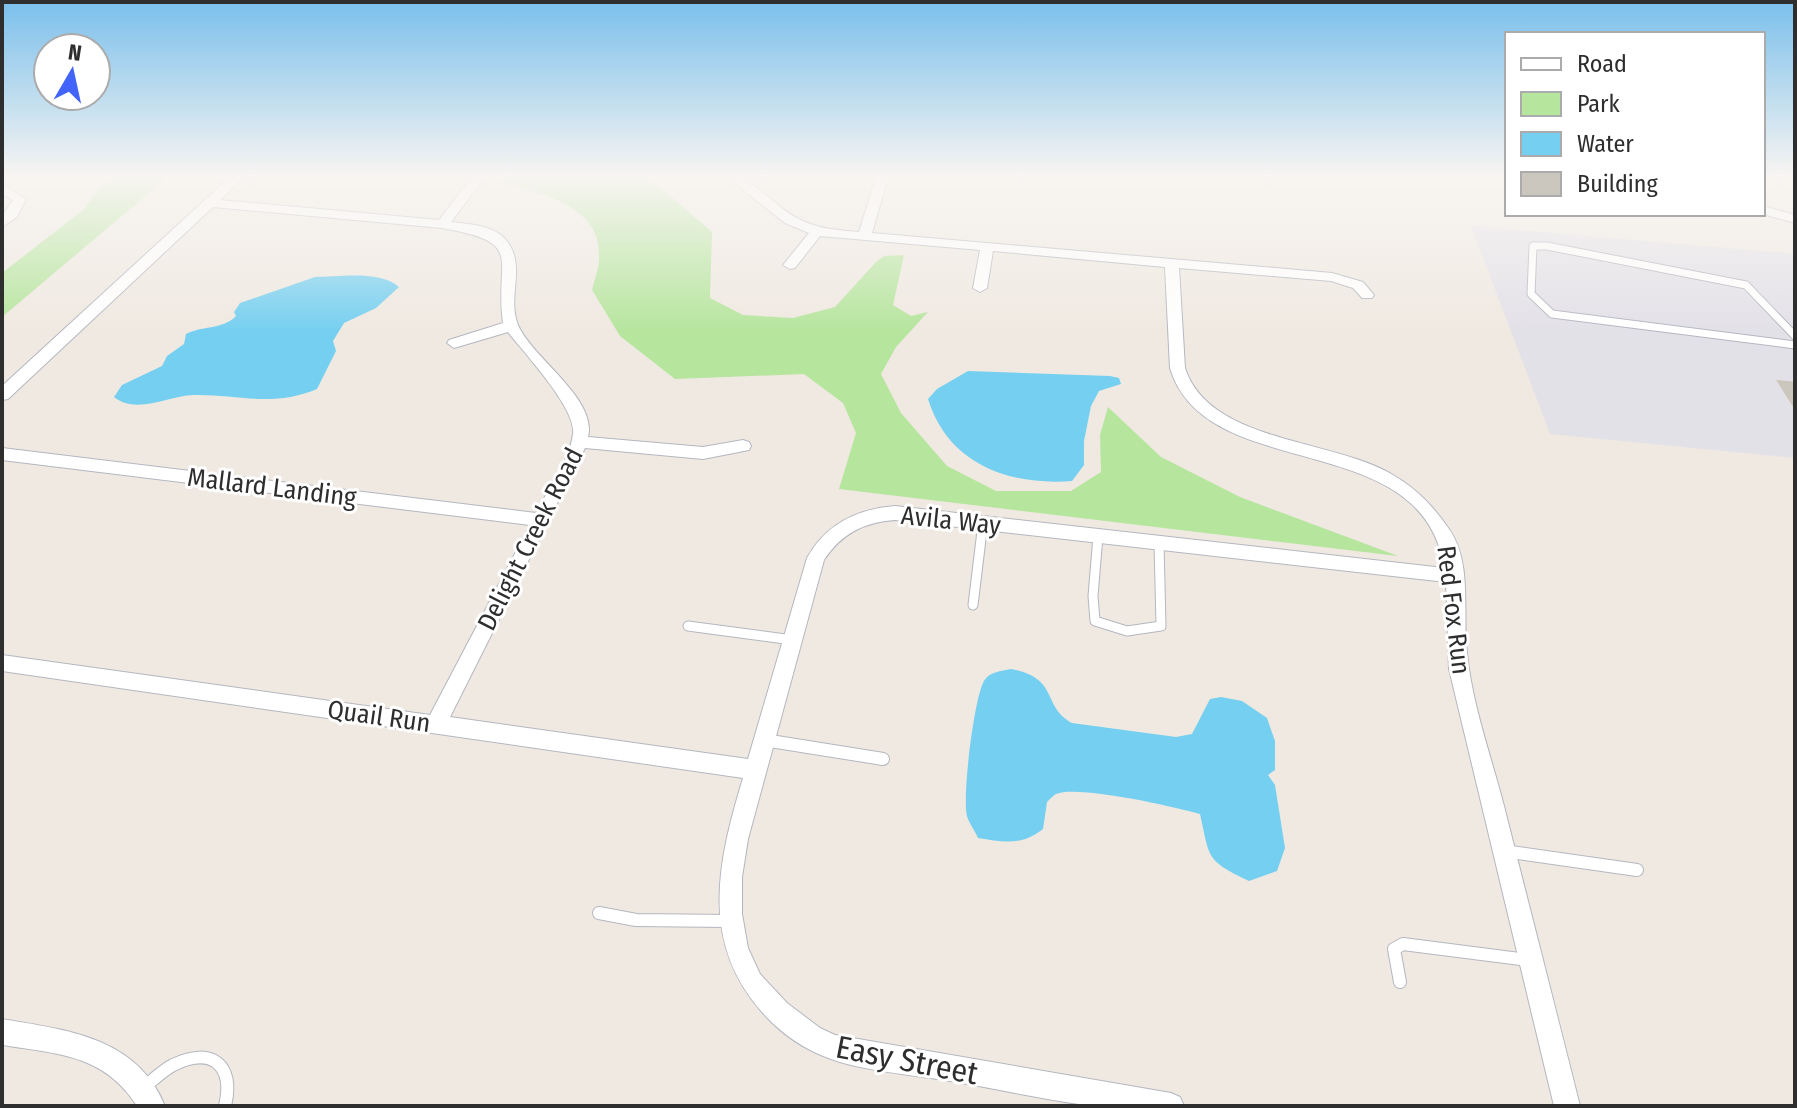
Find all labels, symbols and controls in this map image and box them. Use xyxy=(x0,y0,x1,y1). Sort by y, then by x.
north arrow xyxy=(32,32,112,112)
legend xyxy=(1505,32,1765,216)
text: N xyxy=(66,38,84,67)
text: Road xyxy=(1577,50,1627,78)
text: Park xyxy=(1577,90,1620,118)
text: Water xyxy=(1577,130,1634,158)
text: Building xyxy=(1577,170,1659,198)
street label: Delight Creek Road xyxy=(471,443,590,636)
street label: Mallard Landing xyxy=(186,462,359,513)
street label: Avila Way xyxy=(900,500,1003,541)
street label: Red Fox Run xyxy=(1430,544,1477,676)
street label: Quail Run xyxy=(325,694,432,739)
street label: Easy Street xyxy=(833,1028,982,1092)

